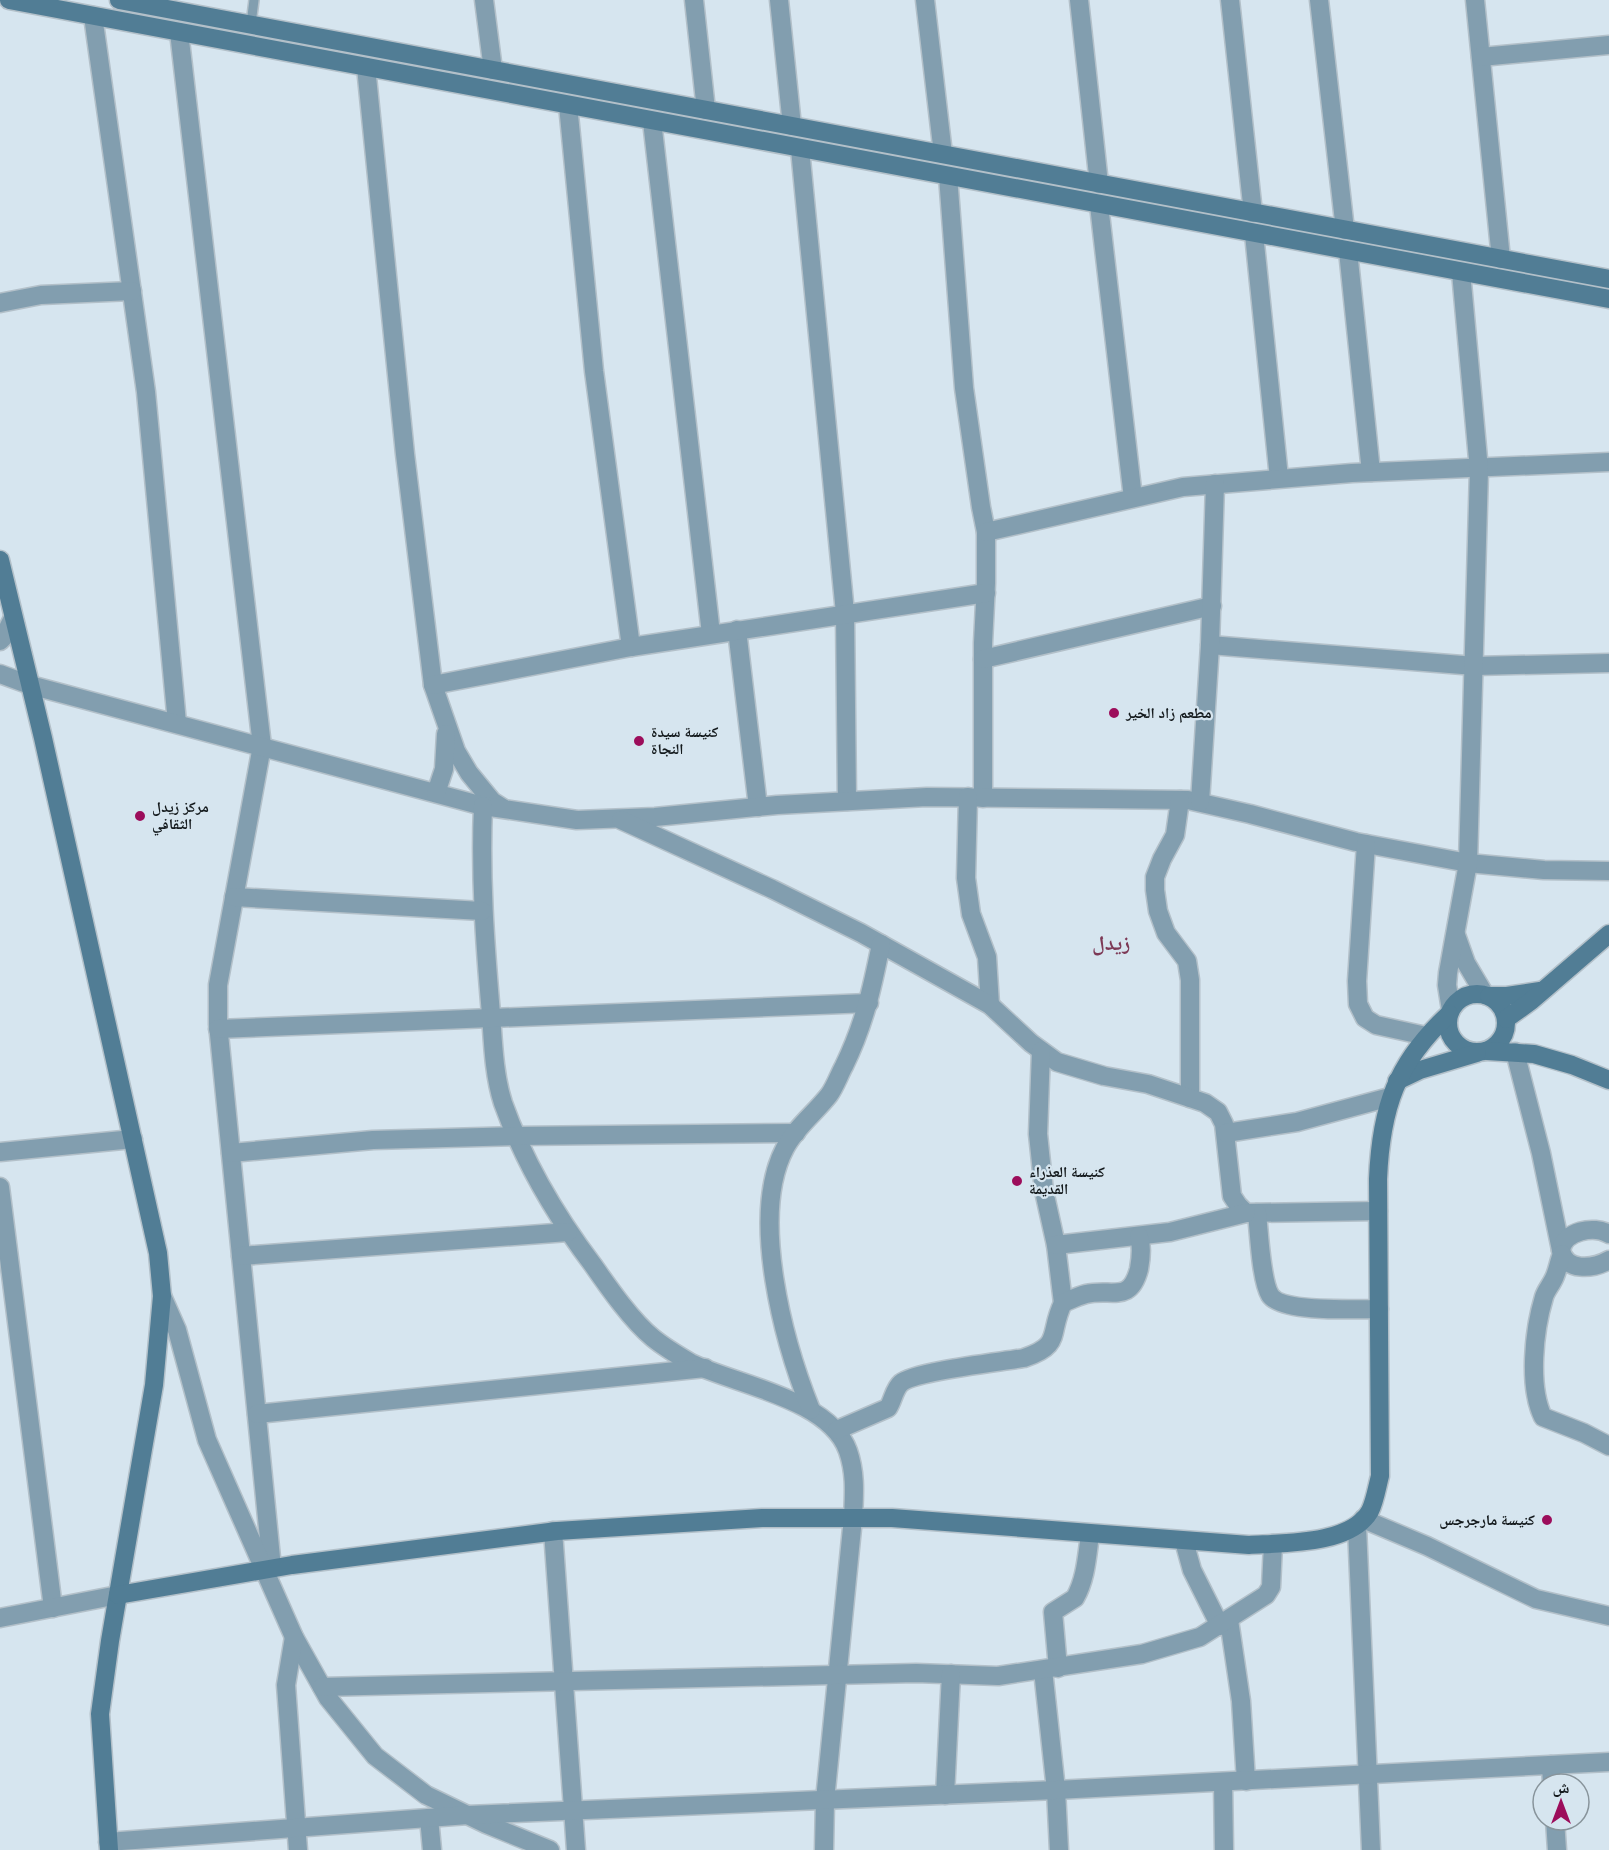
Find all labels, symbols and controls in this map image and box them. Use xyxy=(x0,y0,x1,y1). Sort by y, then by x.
place label: مطعم زاد الخير xyxy=(1125,702,1212,723)
marker: مطعم زاد الخير xyxy=(1107,706,1121,720)
place label: كنيسة سيدة النجاة xyxy=(651,721,719,758)
marker: كنيسة سيدة النجاة xyxy=(632,734,646,748)
place label: مركز زيدل الثقافي xyxy=(152,796,209,836)
marker: مركز زيدل الثقافي xyxy=(133,809,147,823)
district label: زيدل xyxy=(1092,928,1130,956)
place label: كنيسة العذراء القديمة xyxy=(1029,1161,1105,1198)
marker: كنيسة العذراء القديمة xyxy=(1010,1174,1024,1188)
place label: كنيسة مارجرجس xyxy=(1439,1509,1535,1529)
marker: كنيسة مارجرجس xyxy=(1540,1513,1554,1527)
north arrow xyxy=(1531,1772,1591,1832)
text: ش xyxy=(1553,1776,1570,1798)

